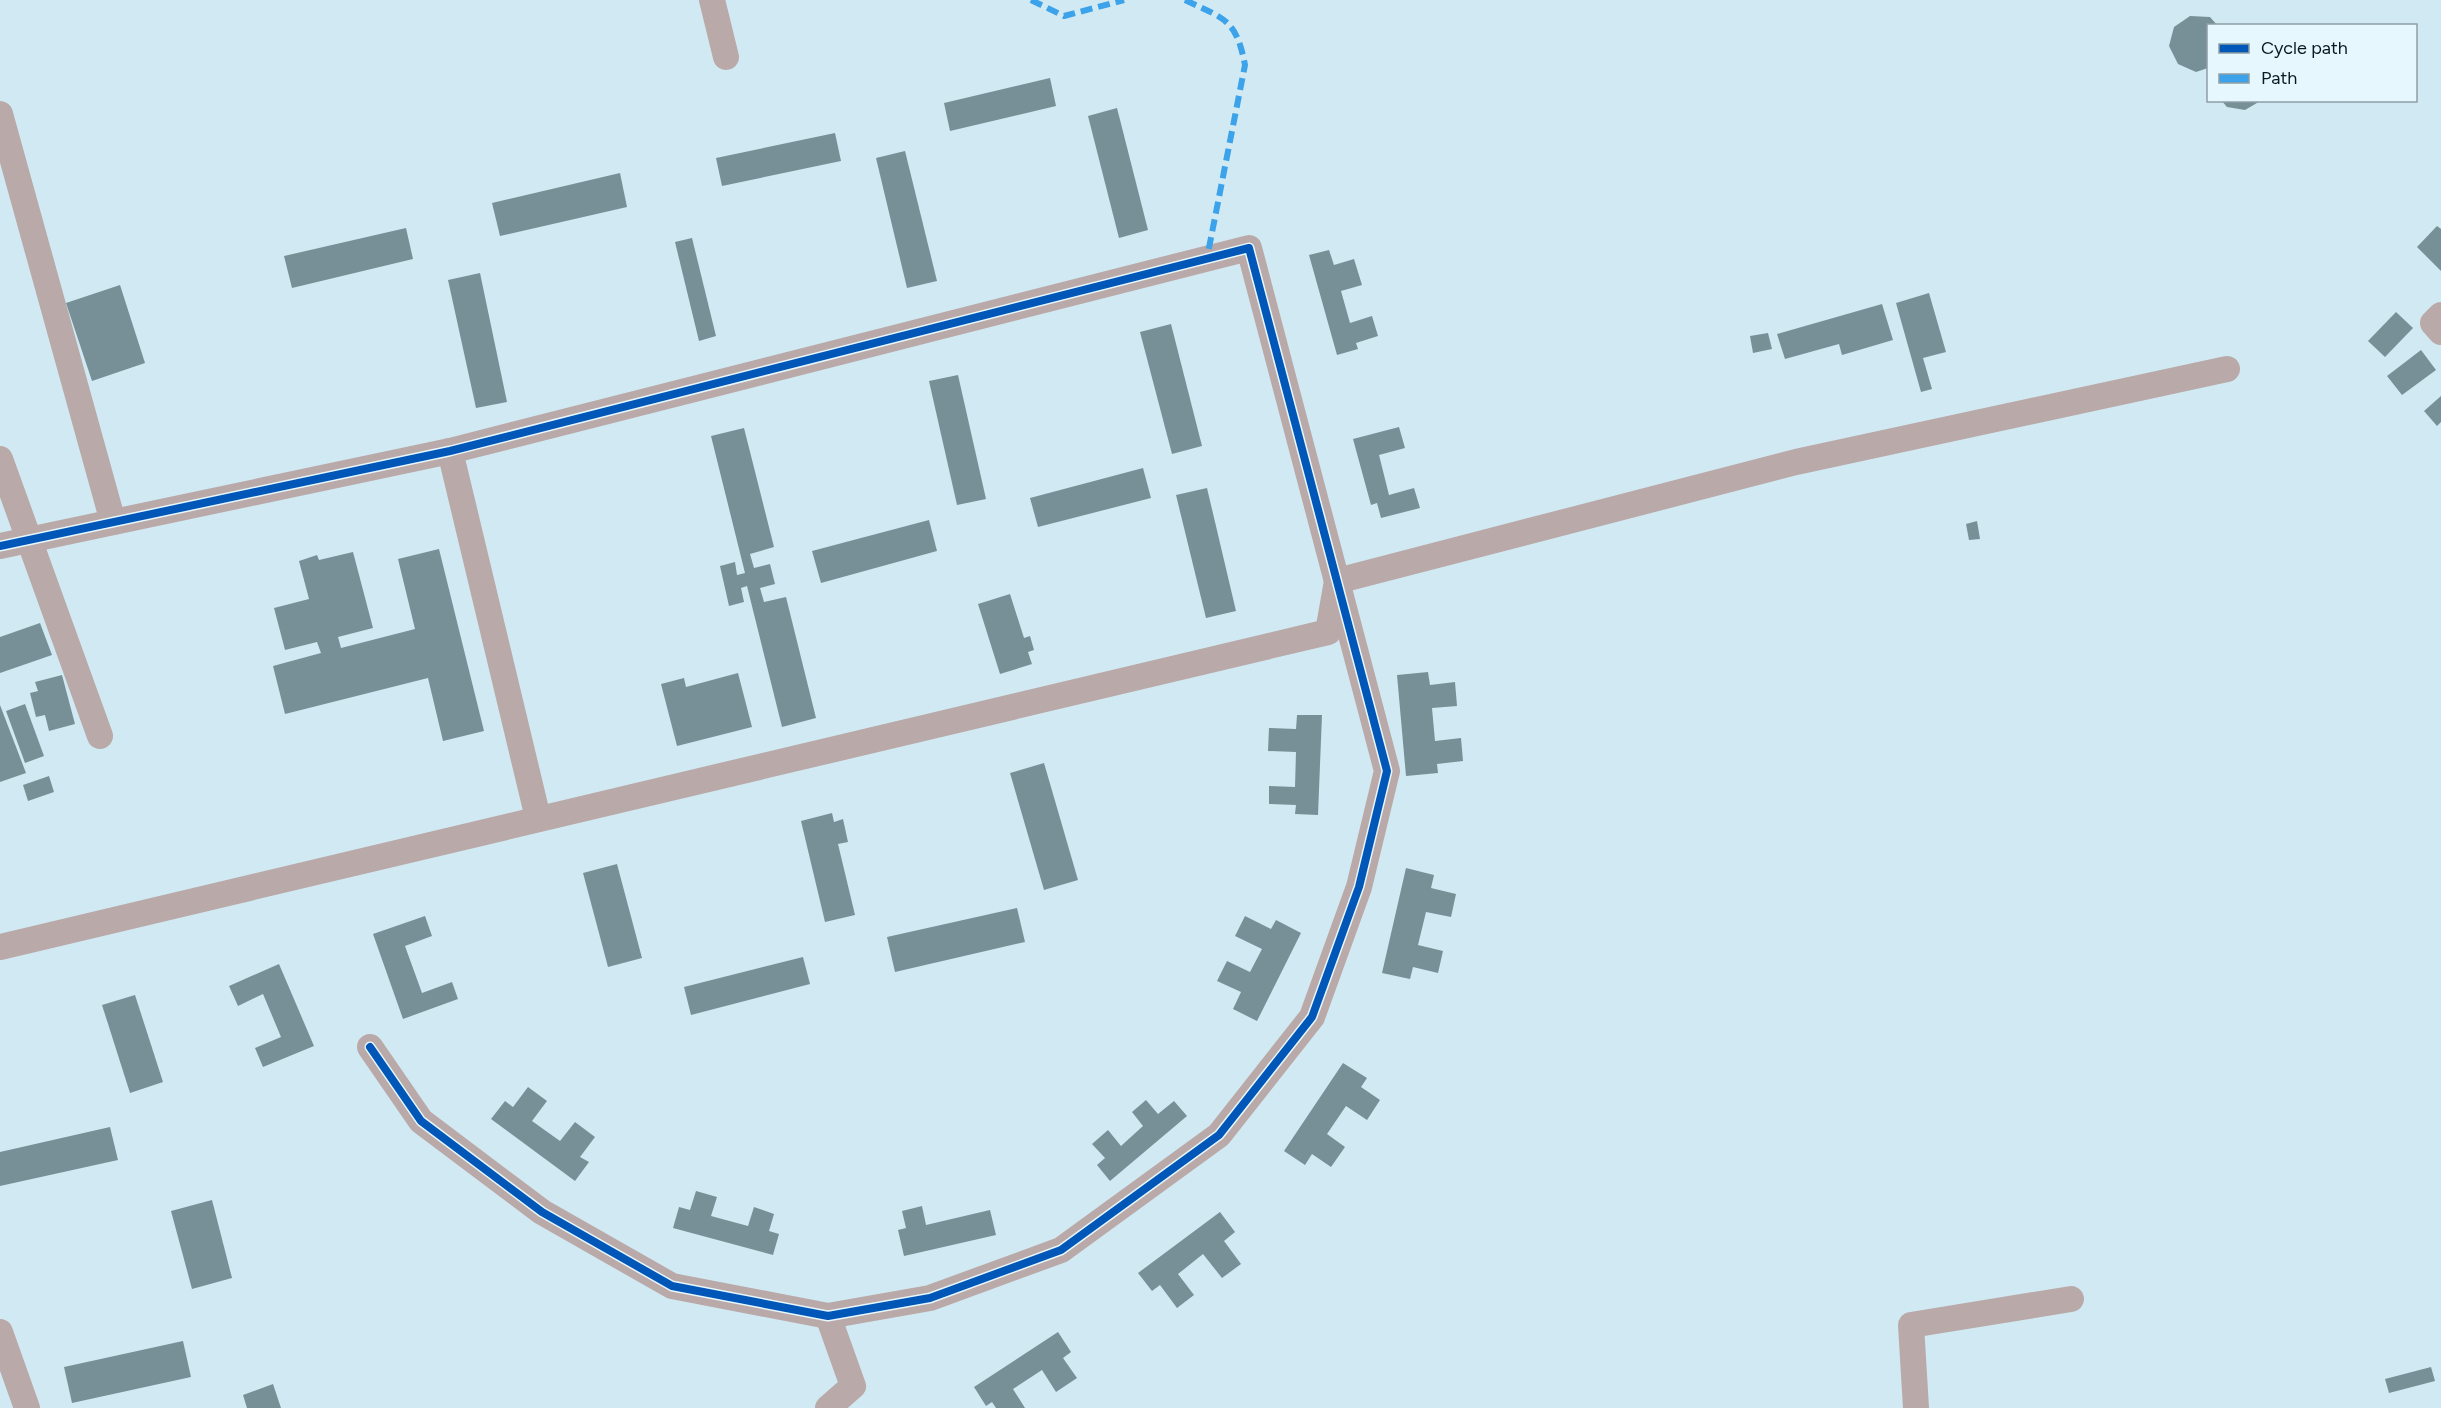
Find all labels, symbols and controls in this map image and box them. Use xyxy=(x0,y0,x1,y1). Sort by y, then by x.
legend xyxy=(2207,24,2417,102)
text: Cycle path xyxy=(2261,37,2348,59)
text: Path xyxy=(2261,67,2297,89)

